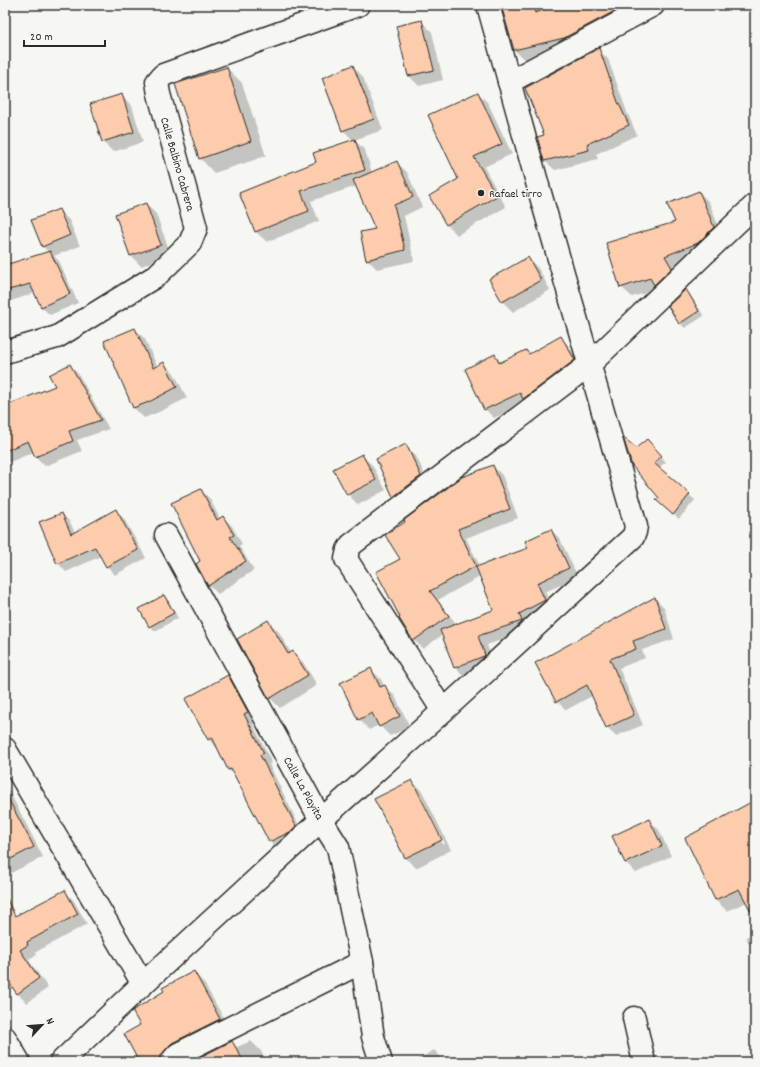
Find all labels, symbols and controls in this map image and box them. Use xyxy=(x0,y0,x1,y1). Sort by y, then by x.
scale bar xyxy=(24,22,105,48)
text: 20 m xyxy=(30,29,53,46)
street label: Calle Balbino Cabrera xyxy=(155,115,198,214)
place label: Rafael tirro xyxy=(489,186,542,203)
marker: Rafael tirro xyxy=(476,188,486,198)
street label: Calle La Playita xyxy=(278,754,327,824)
north arrow xyxy=(22,1005,62,1045)
text: N xyxy=(41,1016,58,1028)

